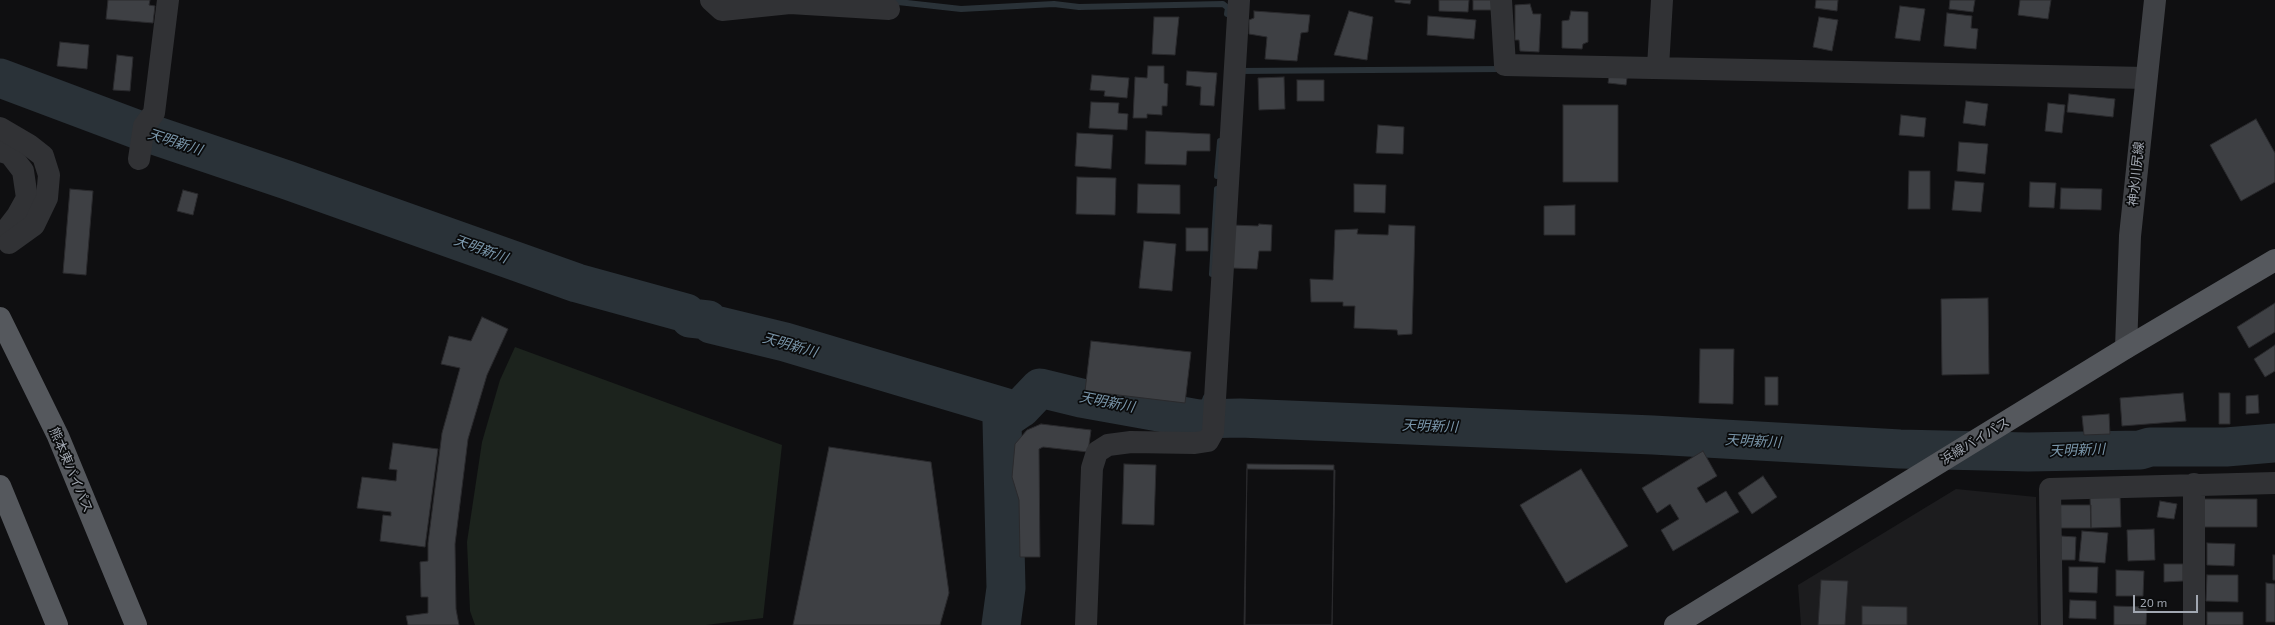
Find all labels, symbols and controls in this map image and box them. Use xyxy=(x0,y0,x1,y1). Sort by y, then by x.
water label: 天明新川 xyxy=(146,125,204,159)
street label: 神水川尻線 xyxy=(2125,141,2147,207)
water label: 天明新川 xyxy=(452,232,510,266)
water label: 天明新川 xyxy=(761,329,819,361)
water label: 天明新川 xyxy=(1078,388,1136,416)
street label: 浜線バイパス xyxy=(1938,414,2012,468)
water label: 天明新川 xyxy=(1402,417,1458,435)
street label: 熊本東バイパス xyxy=(46,425,96,515)
water label: 天明新川 xyxy=(1725,431,1781,451)
water label: 天明新川 xyxy=(2049,441,2105,459)
scale bar xyxy=(2135,587,2200,613)
text: 20 m xyxy=(2140,595,2167,609)

